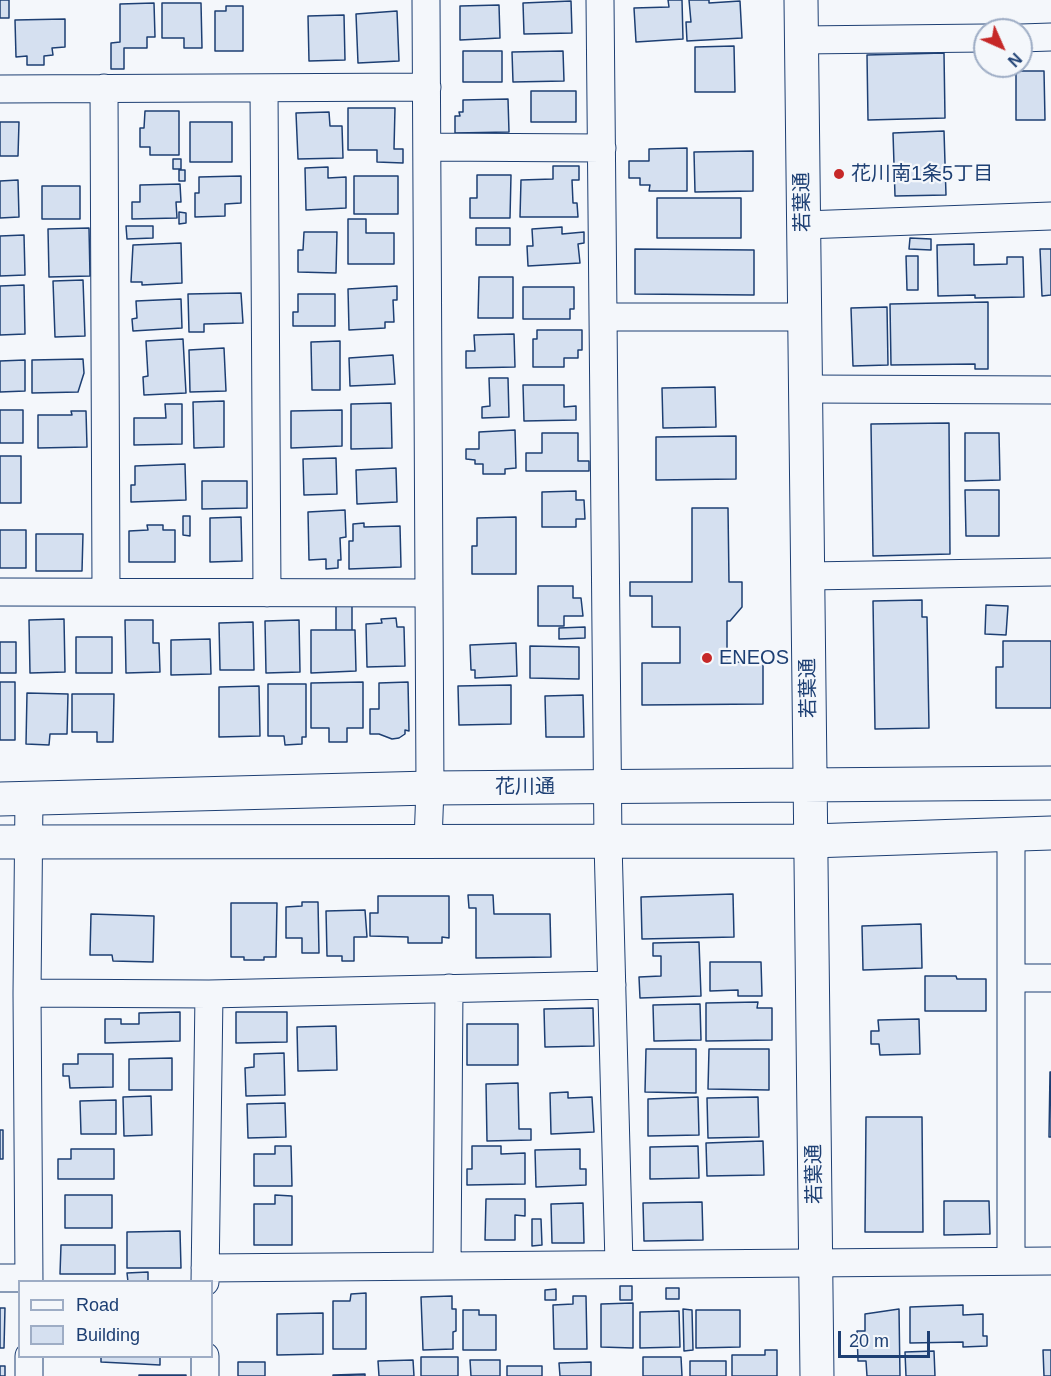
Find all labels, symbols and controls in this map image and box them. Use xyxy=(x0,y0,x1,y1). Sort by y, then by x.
north arrow xyxy=(973,18,1033,78)
text: N xyxy=(1005,50,1025,70)
place label: 花川南1条5丁目 xyxy=(851,162,993,186)
marker: 花川南1条5丁目 xyxy=(832,167,846,181)
street label: 若葉通 xyxy=(790,172,816,232)
place label: ENEOS xyxy=(719,646,789,670)
marker: ENEOS xyxy=(700,651,714,665)
street label: 若葉通 xyxy=(796,658,822,718)
street label: 花川通 xyxy=(495,775,555,799)
street label: 若葉通 xyxy=(802,1144,828,1204)
legend xyxy=(18,1280,213,1358)
text: Road xyxy=(76,1295,119,1315)
scale bar xyxy=(841,1319,932,1357)
text: Building xyxy=(76,1325,140,1345)
text: 20 m xyxy=(849,1331,889,1351)

